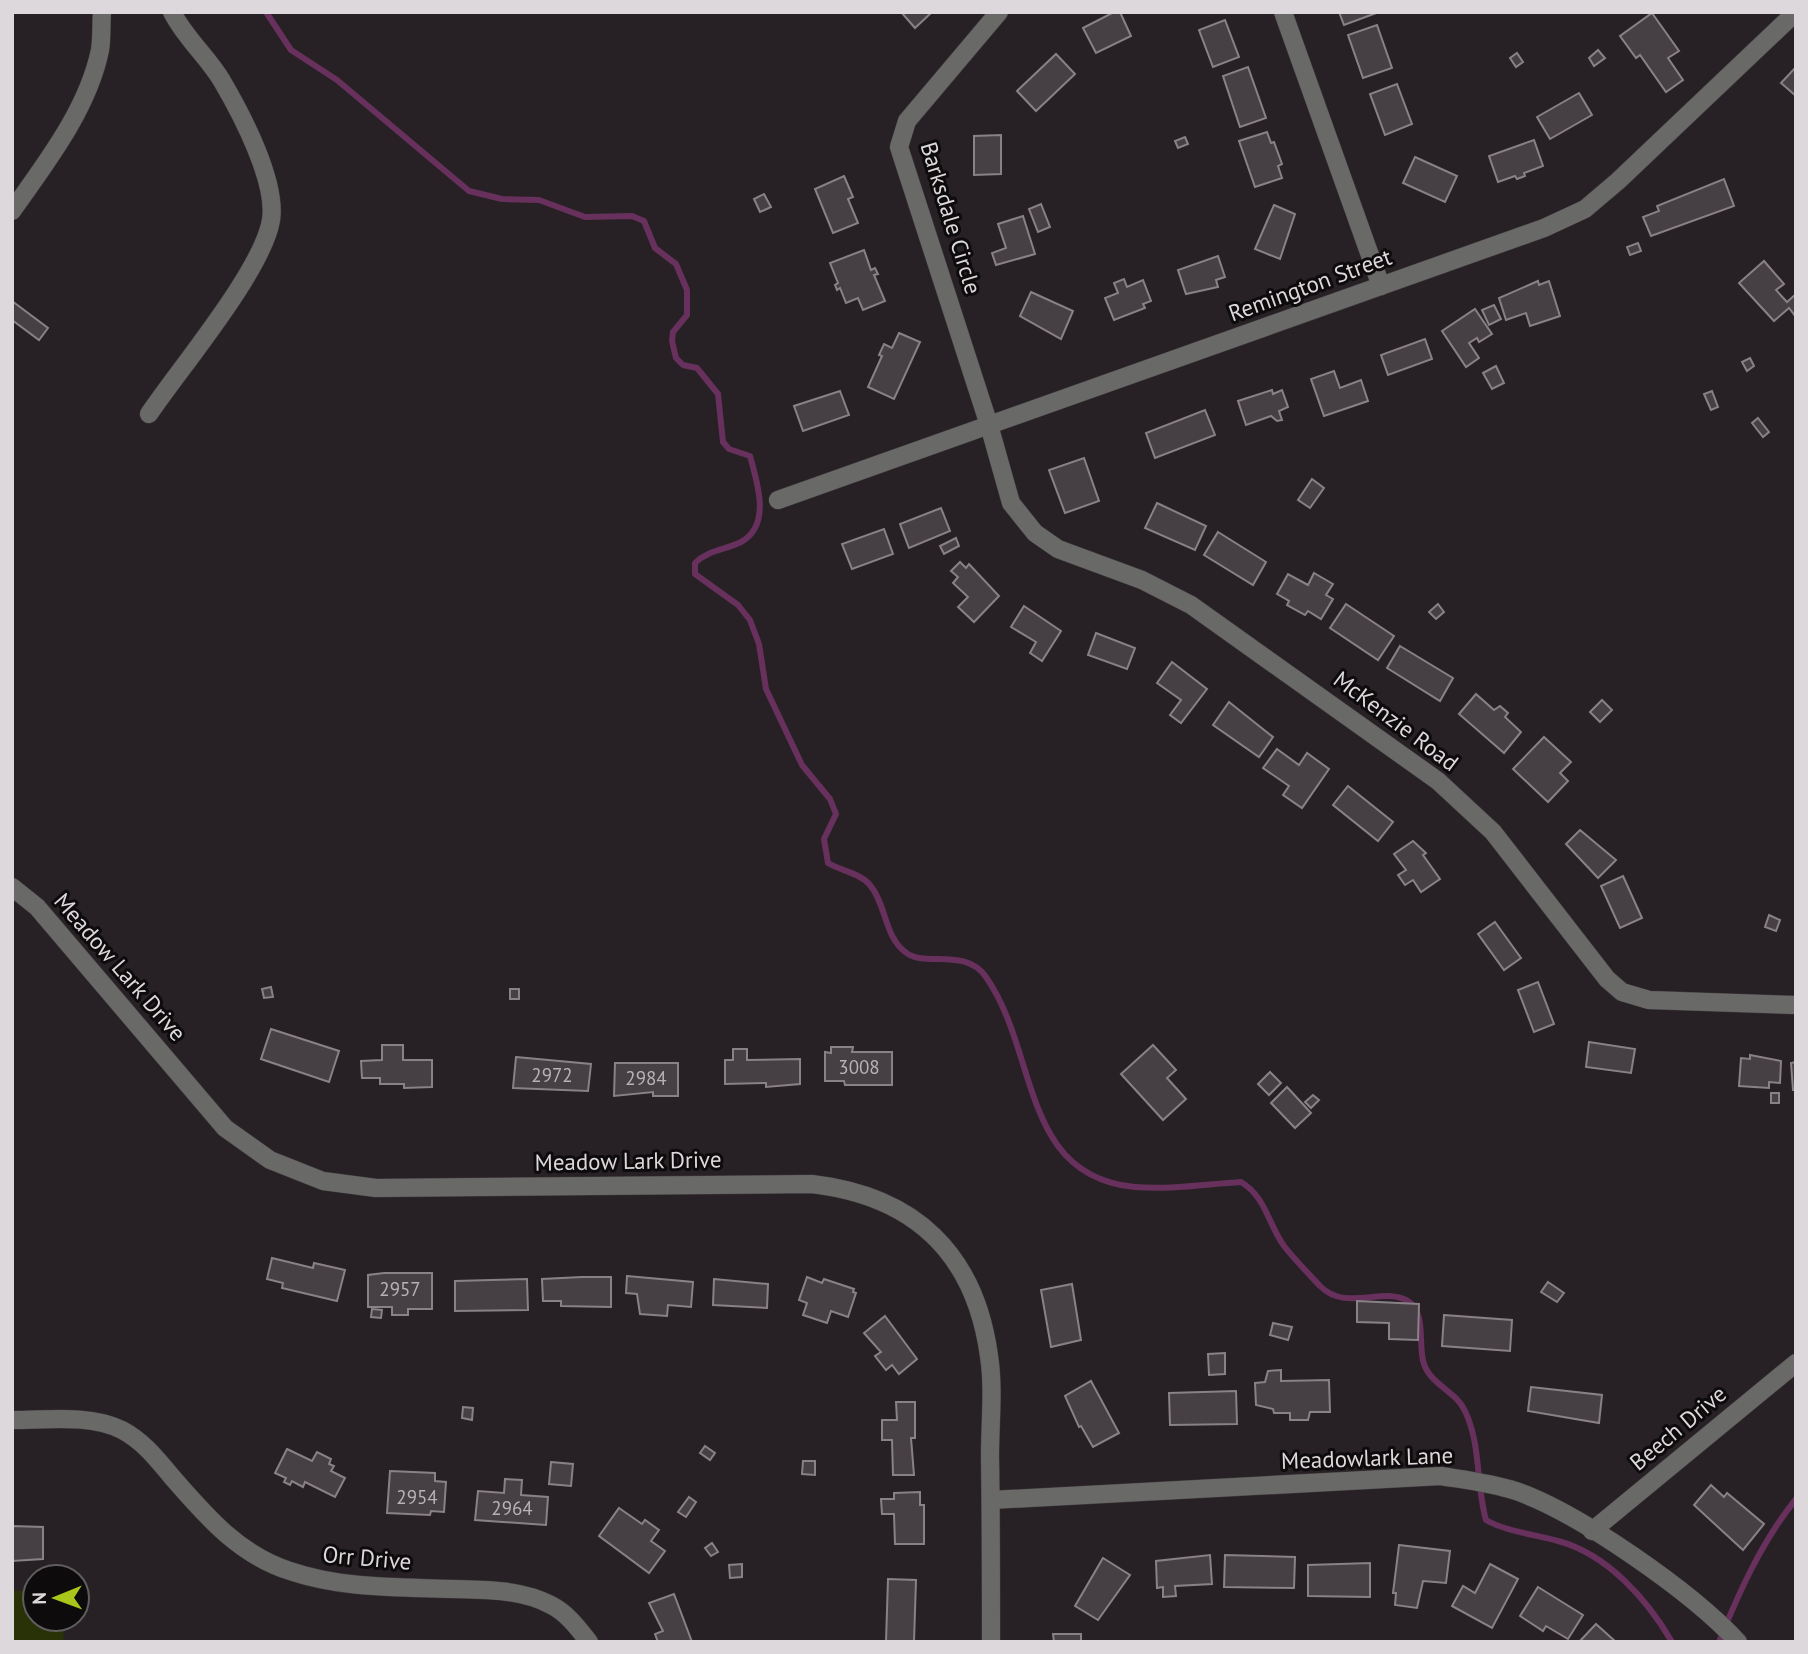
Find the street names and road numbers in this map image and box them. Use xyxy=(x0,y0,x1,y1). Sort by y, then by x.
street label: Barksdale Circle xyxy=(915,138,988,297)
street label: Remington Street xyxy=(1224,242,1395,327)
street label: McKenzie Road xyxy=(1328,664,1464,777)
street label: Meadow Lark Drive xyxy=(48,887,193,1047)
street label: Meadow Lark Drive xyxy=(534,1144,722,1177)
street label: Beech Drive xyxy=(1624,1379,1732,1476)
street label: Meadowlark Lane xyxy=(1280,1440,1454,1475)
street label: Orr Drive xyxy=(321,1539,413,1576)

